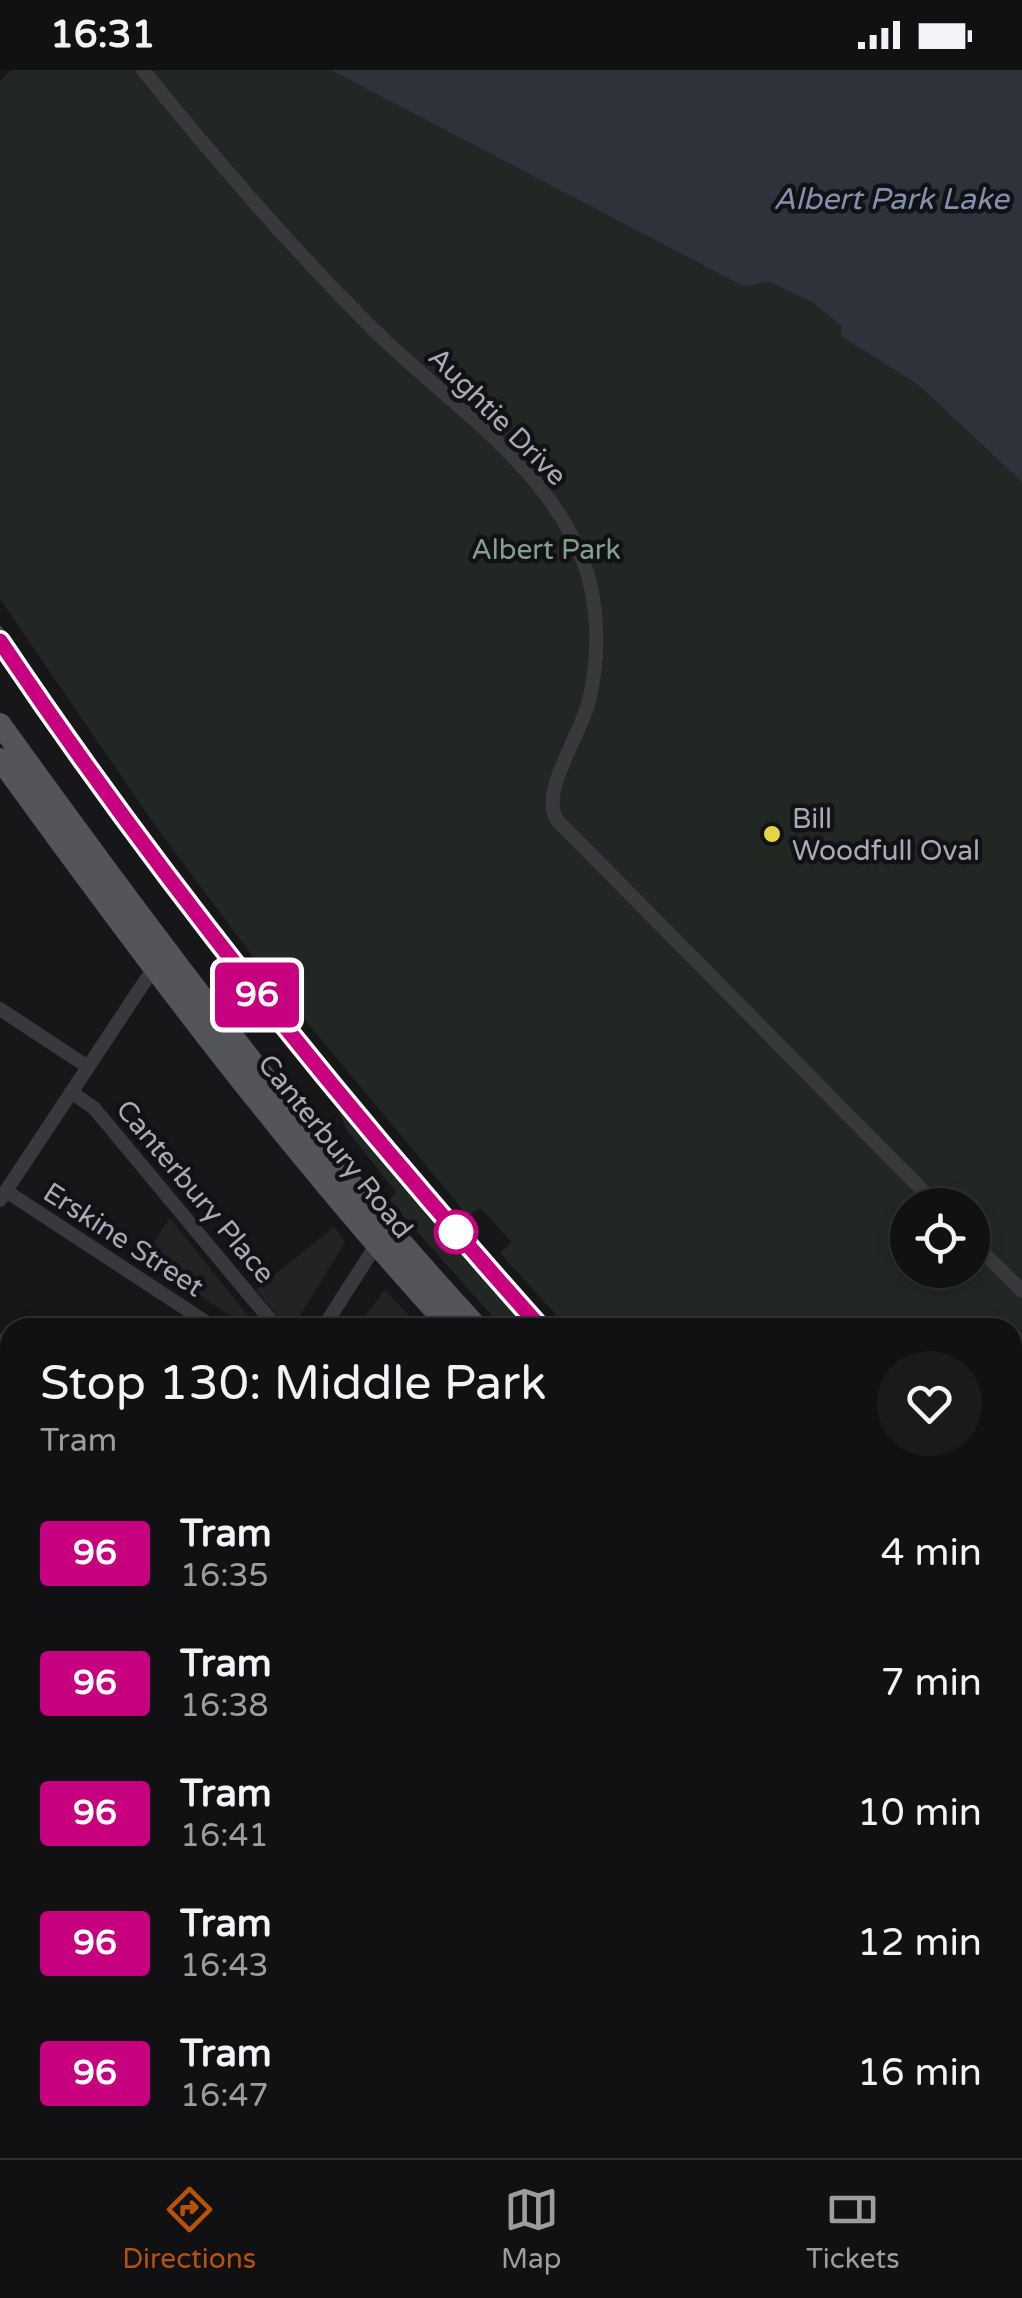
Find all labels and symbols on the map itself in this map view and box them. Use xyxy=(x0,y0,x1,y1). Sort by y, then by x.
water label: Albert Park Lake xyxy=(773,181,1011,218)
street label: Aughtie Drive xyxy=(421,340,574,493)
park label: Albert Park xyxy=(471,533,621,567)
place label: Bill Woodfull Oval xyxy=(792,802,980,868)
marker: Bill Woodfull Oval xyxy=(761,823,783,845)
line badge: 96 xyxy=(212,962,302,1028)
street label: Canterbury Road xyxy=(251,1048,420,1246)
street label: Canterbury Place xyxy=(109,1093,282,1290)
street label: Erskine Street xyxy=(37,1175,210,1304)
unlabelled marker xyxy=(435,1211,477,1253)

